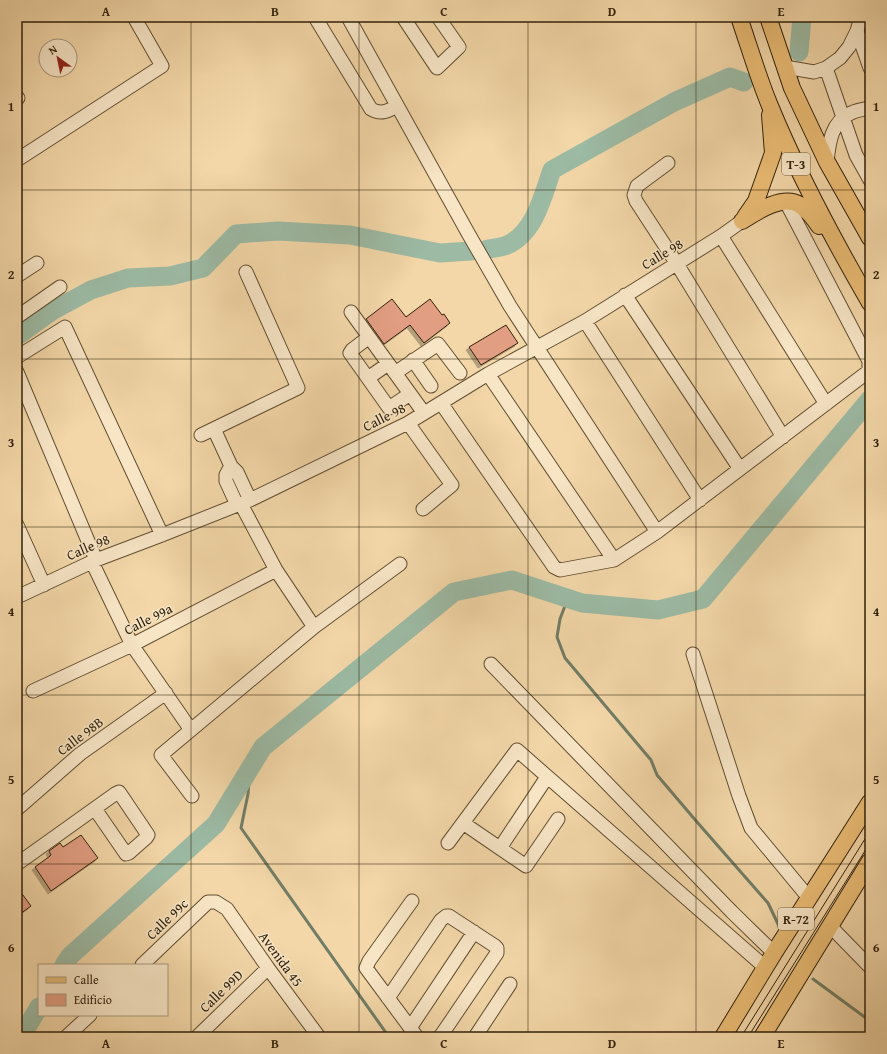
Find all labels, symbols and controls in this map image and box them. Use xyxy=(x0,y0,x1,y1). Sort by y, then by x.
text: A xyxy=(102,2,111,21)
text: B xyxy=(271,2,279,21)
text: C xyxy=(440,2,448,21)
text: D xyxy=(608,2,616,21)
text: E xyxy=(778,2,785,21)
north arrow xyxy=(38,38,78,78)
text: N xyxy=(45,41,61,58)
text: 1 xyxy=(8,97,14,116)
text: 1 xyxy=(873,97,879,116)
road number: T-3 xyxy=(782,153,810,175)
street label: Calle 98 xyxy=(637,234,687,274)
text: 2 xyxy=(8,265,15,284)
text: 2 xyxy=(873,265,880,284)
street label: Calle 98 xyxy=(359,398,409,436)
text: 3 xyxy=(8,433,14,452)
text: 3 xyxy=(873,433,879,452)
street label: Calle 98 xyxy=(63,529,113,565)
street label: Calle 99a xyxy=(120,598,176,640)
text: 4 xyxy=(8,602,15,621)
text: 4 xyxy=(873,602,880,621)
street label: Calle 98B xyxy=(53,712,107,760)
text: 5 xyxy=(8,770,15,789)
text: 5 xyxy=(873,770,880,789)
street label: Calle 99c xyxy=(142,894,192,944)
road number: R-72 xyxy=(778,908,814,930)
street label: Avenida 45 xyxy=(254,927,308,991)
text: 6 xyxy=(8,938,15,957)
text: 6 xyxy=(873,938,880,957)
legend xyxy=(38,964,168,1016)
street label: Calle 99D xyxy=(195,965,247,1017)
text: Calle xyxy=(74,971,99,988)
text: Edificio xyxy=(74,991,112,1008)
text: A xyxy=(102,1034,111,1053)
text: B xyxy=(271,1034,279,1053)
text: C xyxy=(440,1034,448,1053)
text: D xyxy=(608,1034,616,1053)
text: E xyxy=(778,1034,785,1053)

